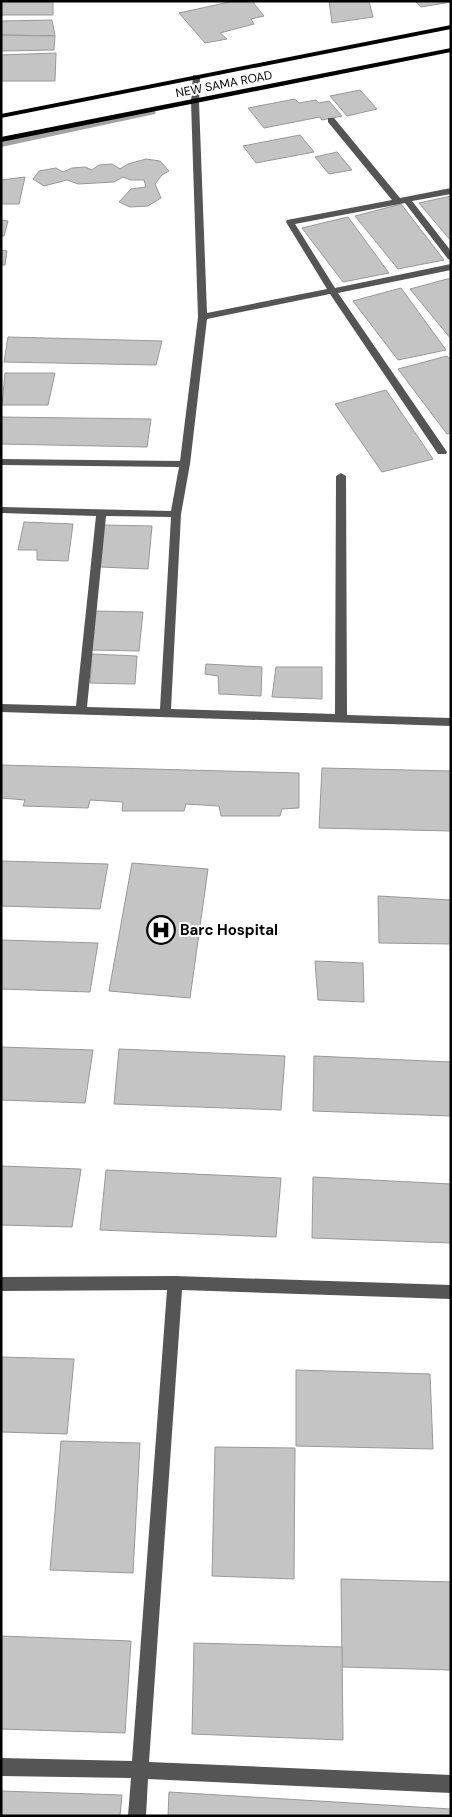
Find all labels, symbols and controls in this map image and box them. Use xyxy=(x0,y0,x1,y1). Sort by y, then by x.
street label: NEW SAMA ROAD xyxy=(174,67,274,101)
hospital icon: Barc Hospital xyxy=(146,915,176,945)
place label: Barc Hospital xyxy=(180,920,278,940)

